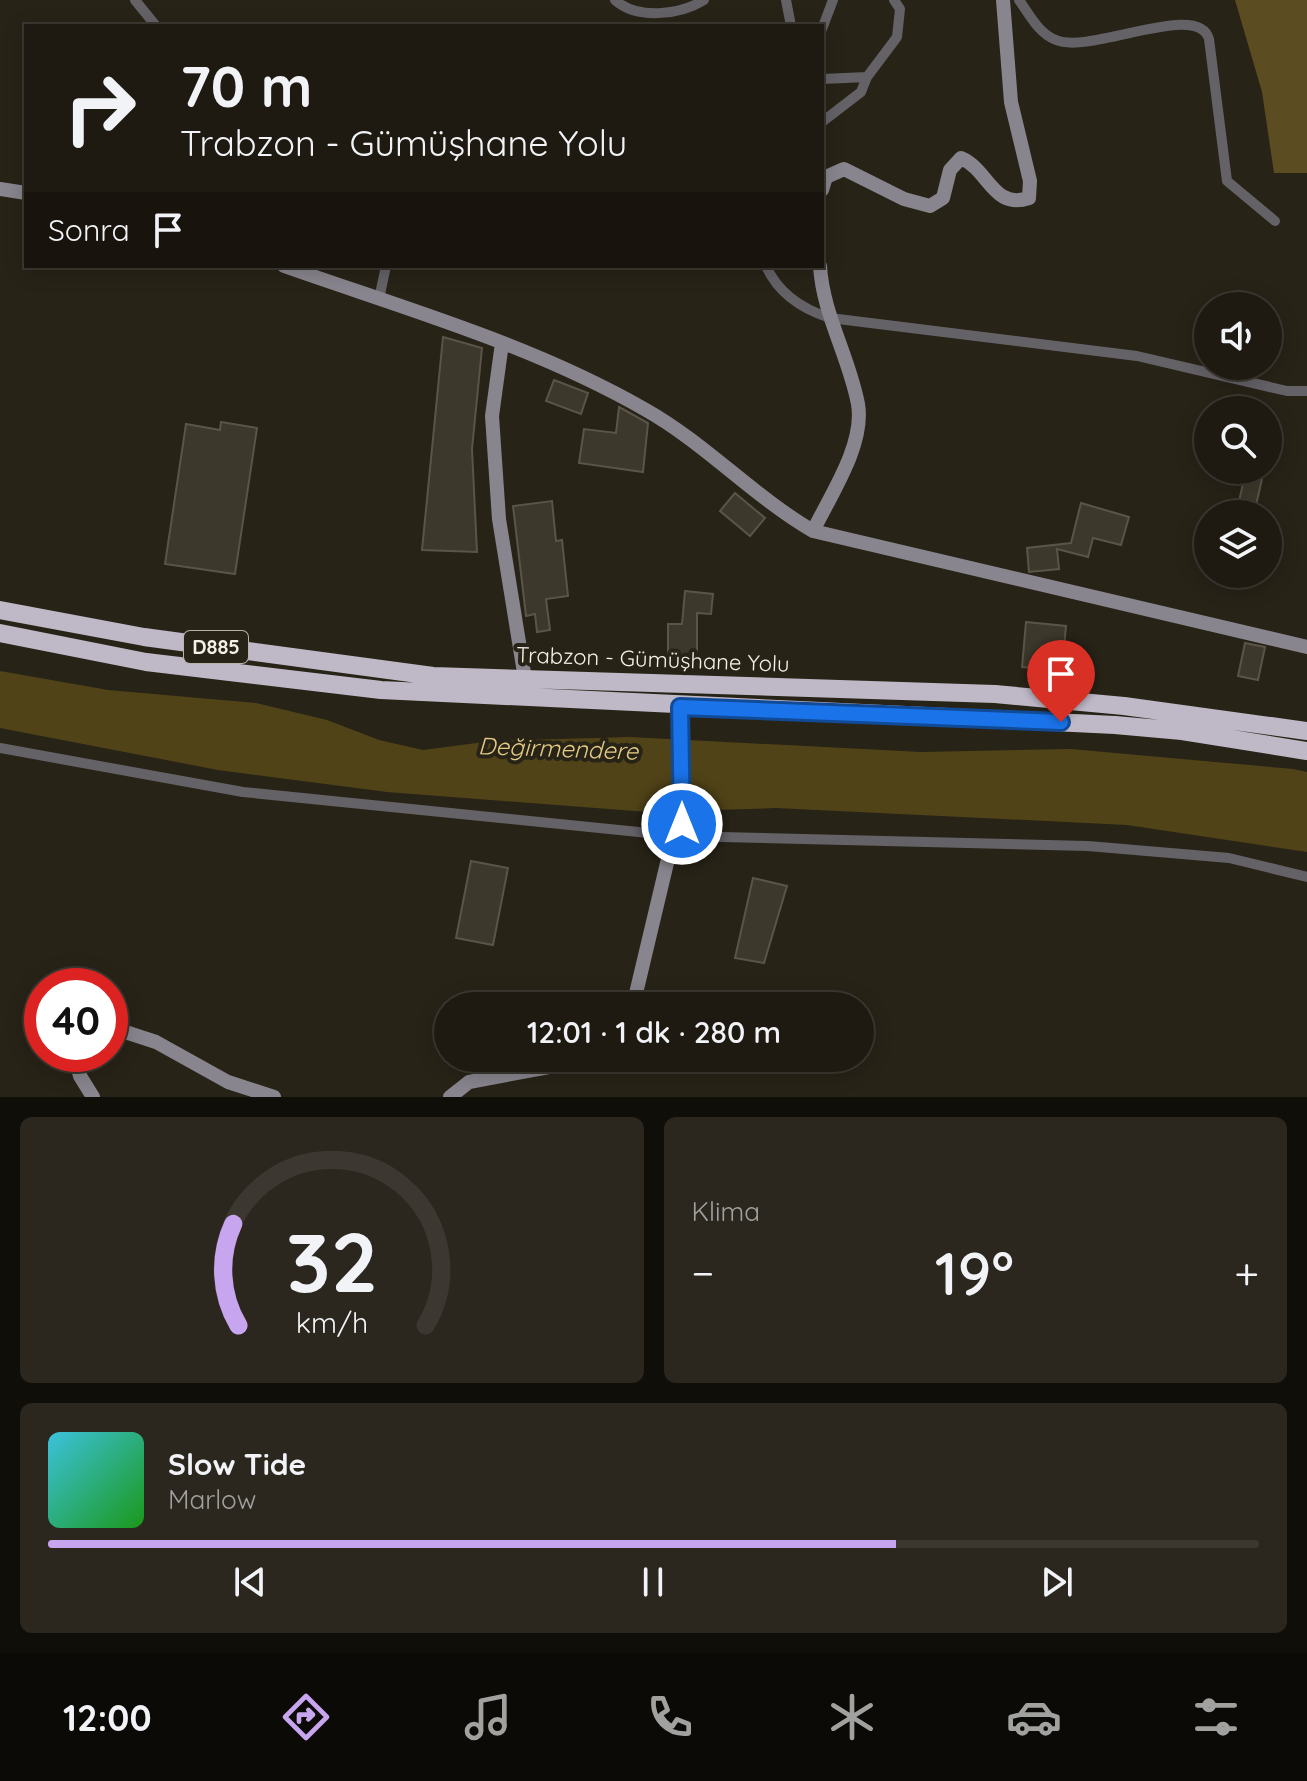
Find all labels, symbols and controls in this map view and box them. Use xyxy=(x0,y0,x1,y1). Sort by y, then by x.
text: 70 m xyxy=(180,51,312,121)
icon: right xyxy=(48,56,152,160)
text: Trabzon - Gümüşhane Yolu xyxy=(180,120,627,165)
icon: arrive xyxy=(146,208,190,252)
text: Sonra xyxy=(48,211,130,249)
map controls xyxy=(1194,292,1282,588)
button: sound xyxy=(1194,292,1282,380)
button: search xyxy=(1194,396,1282,484)
button: layers xyxy=(1194,500,1282,588)
road number: D885 xyxy=(184,631,248,663)
street label: Trabzon - Gümüşhane Yolu xyxy=(516,640,790,678)
pin xyxy=(1027,640,1095,722)
icon: arrive xyxy=(1039,652,1083,696)
water label: Değirmendere xyxy=(478,730,640,766)
position arrow xyxy=(640,782,724,866)
speed limit sign: 40 xyxy=(24,968,128,1072)
text: 12:01 · 1 dk · 280 m xyxy=(527,1013,781,1051)
text: Klima xyxy=(692,1195,760,1228)
text: 32 xyxy=(286,1209,378,1313)
text: 19° xyxy=(935,1235,1014,1310)
text: − xyxy=(692,1245,714,1300)
text: + xyxy=(1234,1245,1259,1300)
text: km/h xyxy=(295,1304,368,1340)
text: Slow Tide xyxy=(168,1445,306,1483)
text: Marlow xyxy=(168,1483,256,1516)
icon: previous xyxy=(228,1560,272,1604)
icon: pause xyxy=(631,1560,675,1604)
icon: next xyxy=(1035,1560,1079,1604)
icon: directions xyxy=(278,1689,334,1745)
icon: music xyxy=(460,1689,516,1745)
icon: phone xyxy=(642,1689,698,1745)
icon: climate xyxy=(824,1689,880,1745)
icon: car xyxy=(1006,1689,1062,1745)
icon: filters xyxy=(1188,1689,1244,1745)
text: 12:00 xyxy=(63,1695,152,1740)

